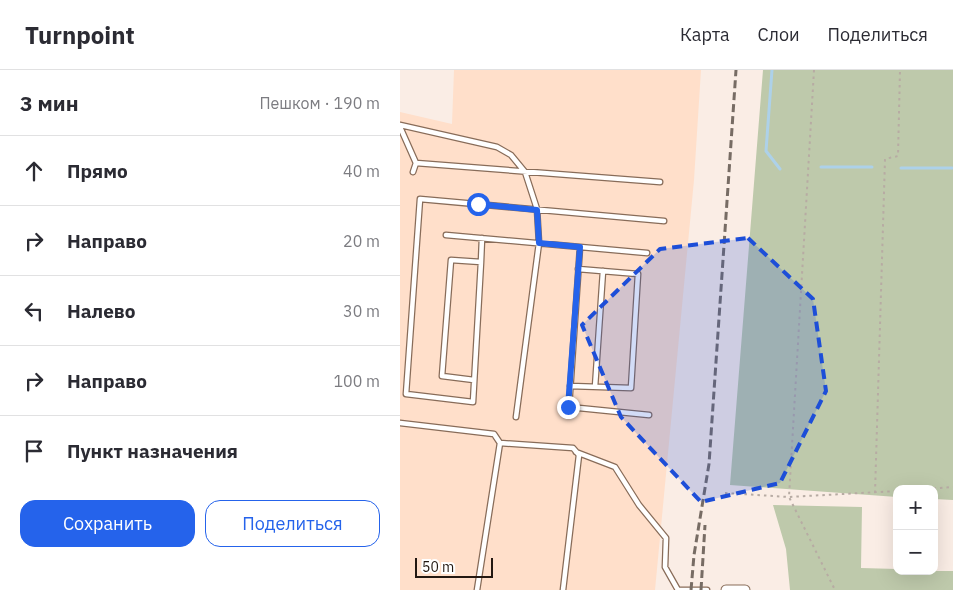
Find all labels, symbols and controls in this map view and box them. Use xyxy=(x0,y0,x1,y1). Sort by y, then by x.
text: Turnpoint xyxy=(25,19,135,51)
text: Карта xyxy=(680,23,730,46)
text: Слои xyxy=(758,23,800,46)
text: Поделиться xyxy=(828,23,928,46)
text: 3 мин xyxy=(20,89,79,117)
text: Пешком · 190 m xyxy=(259,93,380,113)
icon: ahead xyxy=(20,157,48,185)
text: Прямо xyxy=(67,159,128,183)
text: 40 m xyxy=(343,161,380,181)
route start xyxy=(467,193,490,216)
icon: right xyxy=(20,227,48,255)
text: Направо xyxy=(67,229,147,253)
text: 20 m xyxy=(343,231,380,251)
icon: left xyxy=(20,297,48,325)
text: Налево xyxy=(67,299,136,323)
text: 30 m xyxy=(343,301,380,321)
icon: right xyxy=(20,367,48,395)
text: Направо xyxy=(67,369,147,393)
text: 100 m xyxy=(333,371,380,391)
route end xyxy=(557,396,580,419)
icon: arrive xyxy=(20,437,48,465)
text: Пункт назначения xyxy=(67,439,238,463)
map controls xyxy=(893,485,938,575)
button: + xyxy=(893,485,938,530)
button: Сохранить xyxy=(20,500,195,547)
button: Поделиться xyxy=(205,500,380,547)
button: − xyxy=(893,530,938,575)
scale bar xyxy=(415,555,492,578)
text: 50 m xyxy=(422,558,454,576)

